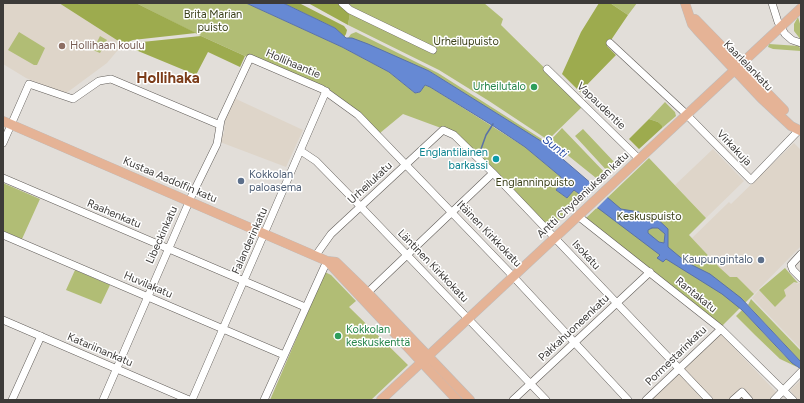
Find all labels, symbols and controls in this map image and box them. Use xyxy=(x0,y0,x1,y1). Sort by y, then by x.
park label: Brita Marian puisto xyxy=(184,8,242,34)
park label: Urheilupuisto xyxy=(433,35,499,49)
street label: Kaarlelankatu xyxy=(721,38,775,94)
place label: Hollihaan koulu xyxy=(70,39,145,53)
marker: Hollihaan koulu xyxy=(57,41,67,51)
street label: Hollihaantie xyxy=(264,47,322,81)
district label: Hollihaka xyxy=(136,70,200,88)
place label: Urheilutalo xyxy=(473,80,526,94)
street label: Vapaudentie xyxy=(574,80,628,132)
marker: Urheilutalo xyxy=(529,82,539,92)
street label: Virkakuja xyxy=(714,127,754,169)
water label: Sunti xyxy=(539,133,571,161)
place label: Englantilainen barkassi xyxy=(419,146,488,172)
street label: Antti Chydeniuksen katu xyxy=(534,149,632,241)
street label: Kustaa Aadolfin katu xyxy=(121,154,219,206)
marker: Englantilainen barkassi xyxy=(491,154,501,164)
street label: Urheilukatu xyxy=(345,159,395,207)
place label: Kokkolan paloasema xyxy=(249,168,302,194)
marker: Kokkolan paloasema xyxy=(236,176,246,186)
park label: Englanninpuisto xyxy=(496,176,574,190)
street label: Raahenkatu xyxy=(85,197,143,231)
street label: Itäinen Kirkkokatu xyxy=(454,198,524,270)
street label: Libeckinkatu xyxy=(143,204,181,266)
street label: Falanderinkatu xyxy=(229,206,271,276)
park label: Keskuspuisto xyxy=(616,210,682,224)
street label: Läntinen Kirkkokatu xyxy=(395,227,471,305)
street label: Isokatu xyxy=(569,237,603,273)
place label: Kaupungintalo xyxy=(682,253,753,267)
marker: Kaupungintalo xyxy=(756,255,766,265)
street label: Huvilakatu xyxy=(122,269,174,301)
street label: Rantakatu xyxy=(673,274,719,316)
street label: Pakkahuoneenkatu xyxy=(536,292,612,364)
place label: Kokkolan keskuskenttä xyxy=(346,323,410,349)
street label: Pormestarinkatu xyxy=(643,323,709,389)
street label: Katariinankatu xyxy=(65,330,135,370)
marker: Kokkolan keskuskenttä xyxy=(333,331,343,341)

